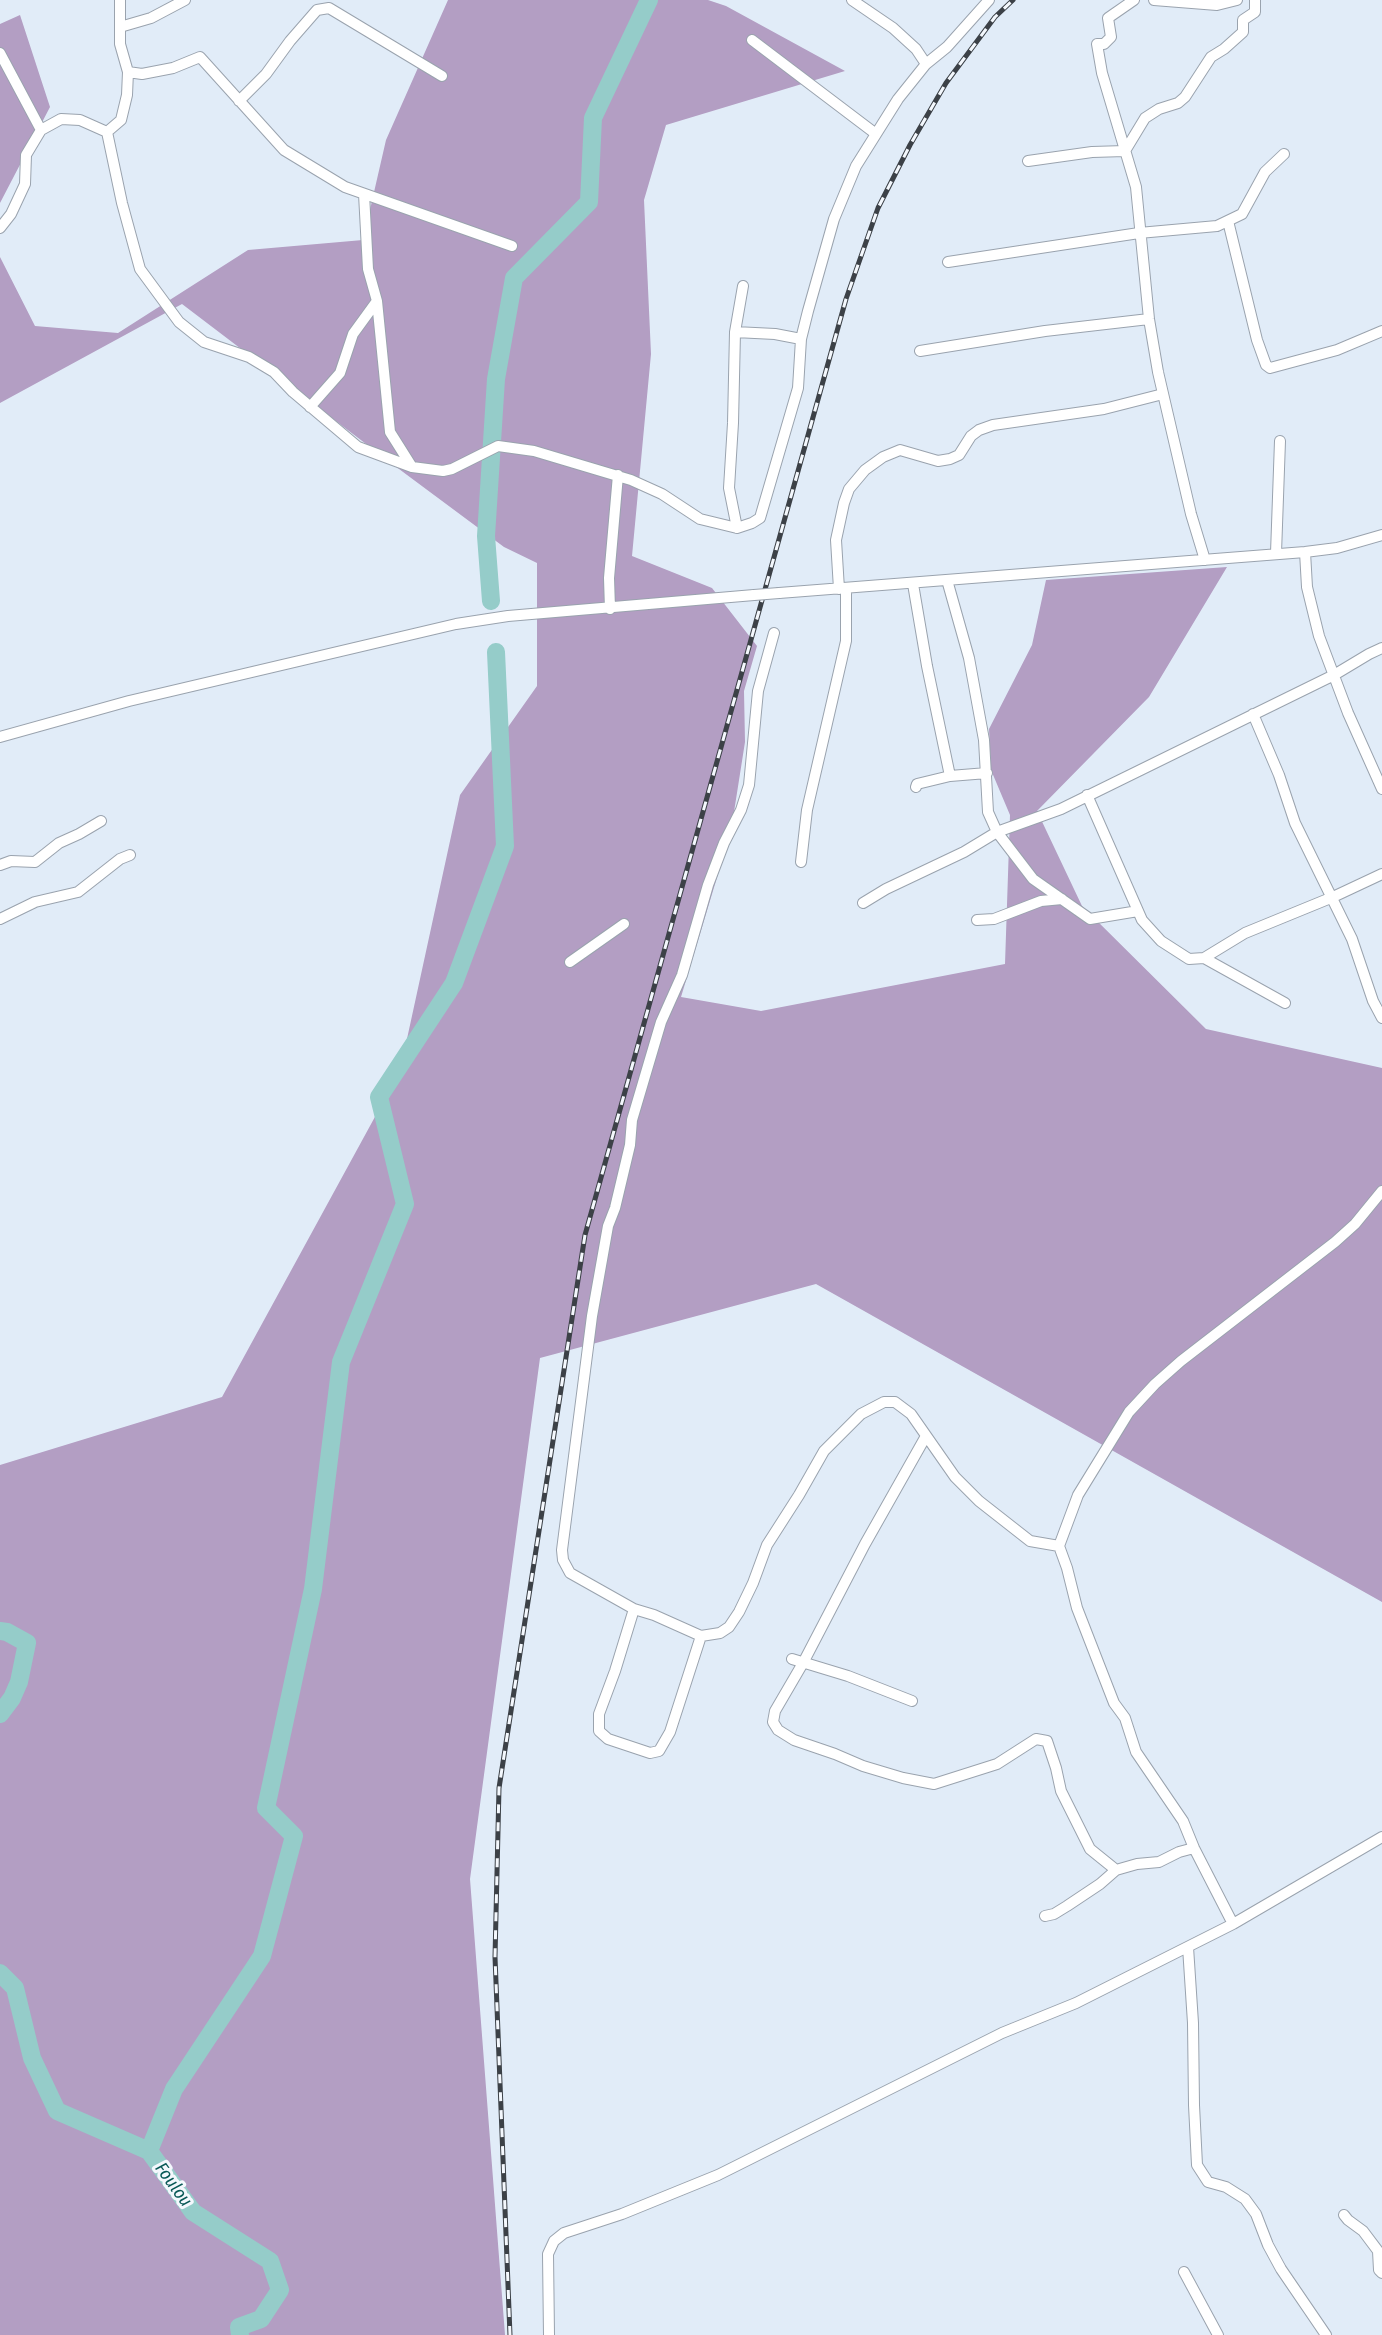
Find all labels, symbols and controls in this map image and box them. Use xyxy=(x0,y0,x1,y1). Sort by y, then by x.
water label: Foulou xyxy=(150,2159,196,2211)

